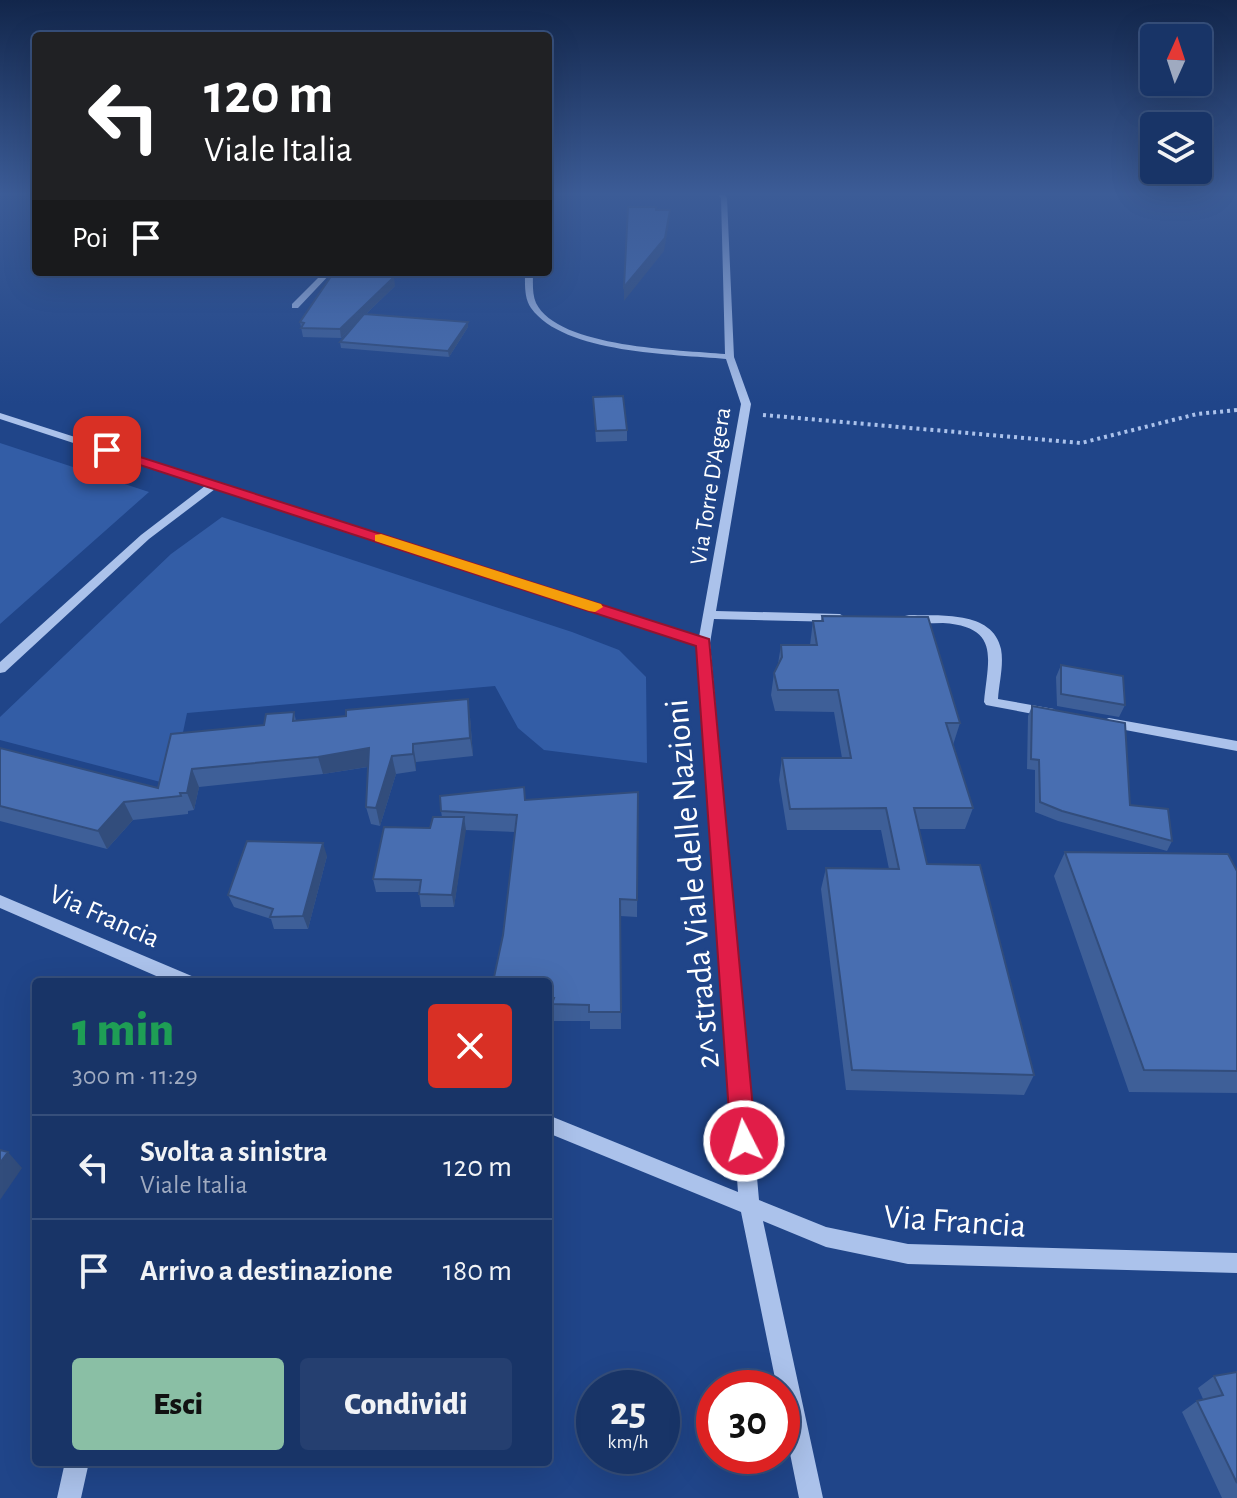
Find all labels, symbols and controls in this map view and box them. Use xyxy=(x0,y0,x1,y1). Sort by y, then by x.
north arrow xyxy=(1140,24,1212,96)
map controls xyxy=(1140,24,1212,184)
icon: left xyxy=(72,64,176,168)
text: 120 m xyxy=(204,67,333,123)
button: layers xyxy=(1140,112,1212,184)
text: Viale Italia xyxy=(204,132,353,168)
icon: arrive xyxy=(124,216,168,260)
text: Poi xyxy=(72,223,108,253)
street label: Via Torre D'Agera xyxy=(687,405,735,567)
pin xyxy=(73,416,141,484)
icon: arrive xyxy=(85,428,129,472)
street label: 2^ strada Viale delle Nazioni xyxy=(660,698,726,1070)
street label: Via Francia xyxy=(45,880,164,954)
button: close xyxy=(428,1004,512,1088)
text: 1 min xyxy=(72,1007,174,1055)
text: 300 m · 11:29 xyxy=(72,1063,198,1089)
position arrow xyxy=(702,1099,786,1183)
text: Svolta a sinistra xyxy=(140,1137,327,1167)
icon: left xyxy=(72,1145,116,1189)
text: 120 m xyxy=(443,1152,512,1182)
text: Viale Italia xyxy=(140,1172,247,1198)
street label: Via Francia xyxy=(882,1200,1027,1244)
icon: arrive xyxy=(72,1249,116,1293)
text: Arrivo a destinazione xyxy=(140,1256,393,1286)
text: 180 m xyxy=(443,1256,512,1286)
button: Esci xyxy=(72,1358,284,1450)
button: Condividi xyxy=(300,1358,512,1450)
speed limit sign: 30 xyxy=(696,1370,800,1474)
text: 25 xyxy=(610,1392,646,1432)
text: km/h xyxy=(607,1432,649,1452)

